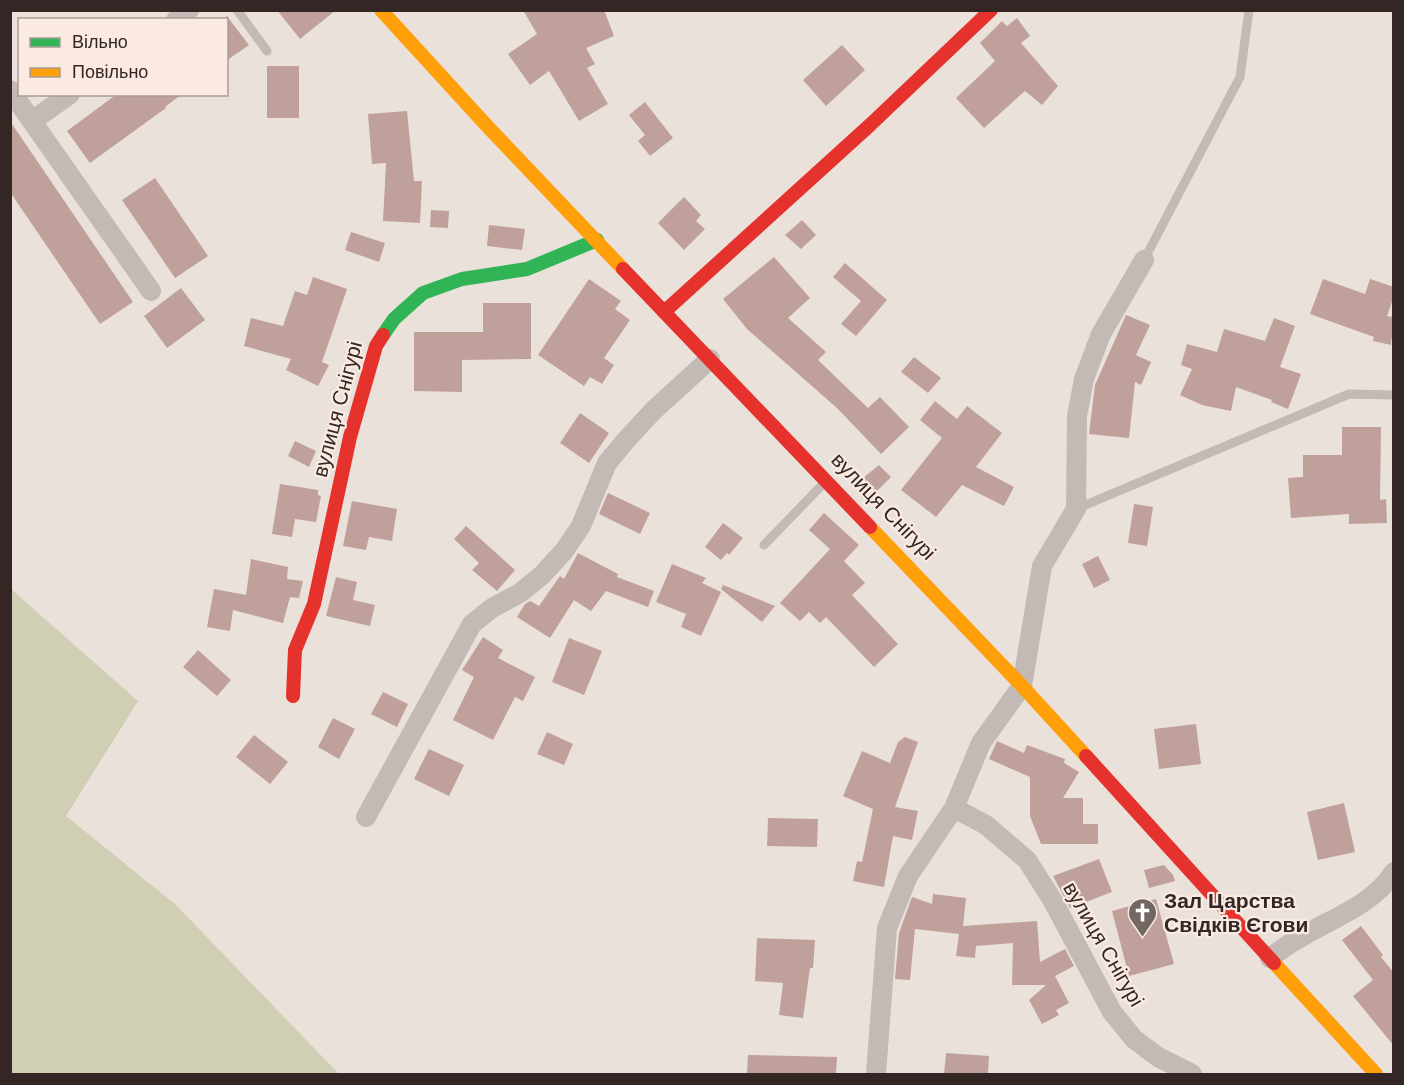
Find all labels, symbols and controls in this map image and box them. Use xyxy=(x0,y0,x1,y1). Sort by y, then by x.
legend xyxy=(18,18,228,96)
text: Вільно xyxy=(72,32,128,52)
text: Повільно xyxy=(72,62,148,82)
street label: вулиця Снігурі xyxy=(308,339,366,479)
street label: вулиця Снігурі xyxy=(827,448,941,564)
street label: вулиця Снігурі xyxy=(1059,878,1149,1010)
place label: Зал Царства Свідків Єгови xyxy=(1164,889,1308,936)
church icon: Зал Царства Свідків Єгови xyxy=(1127,896,1159,938)

